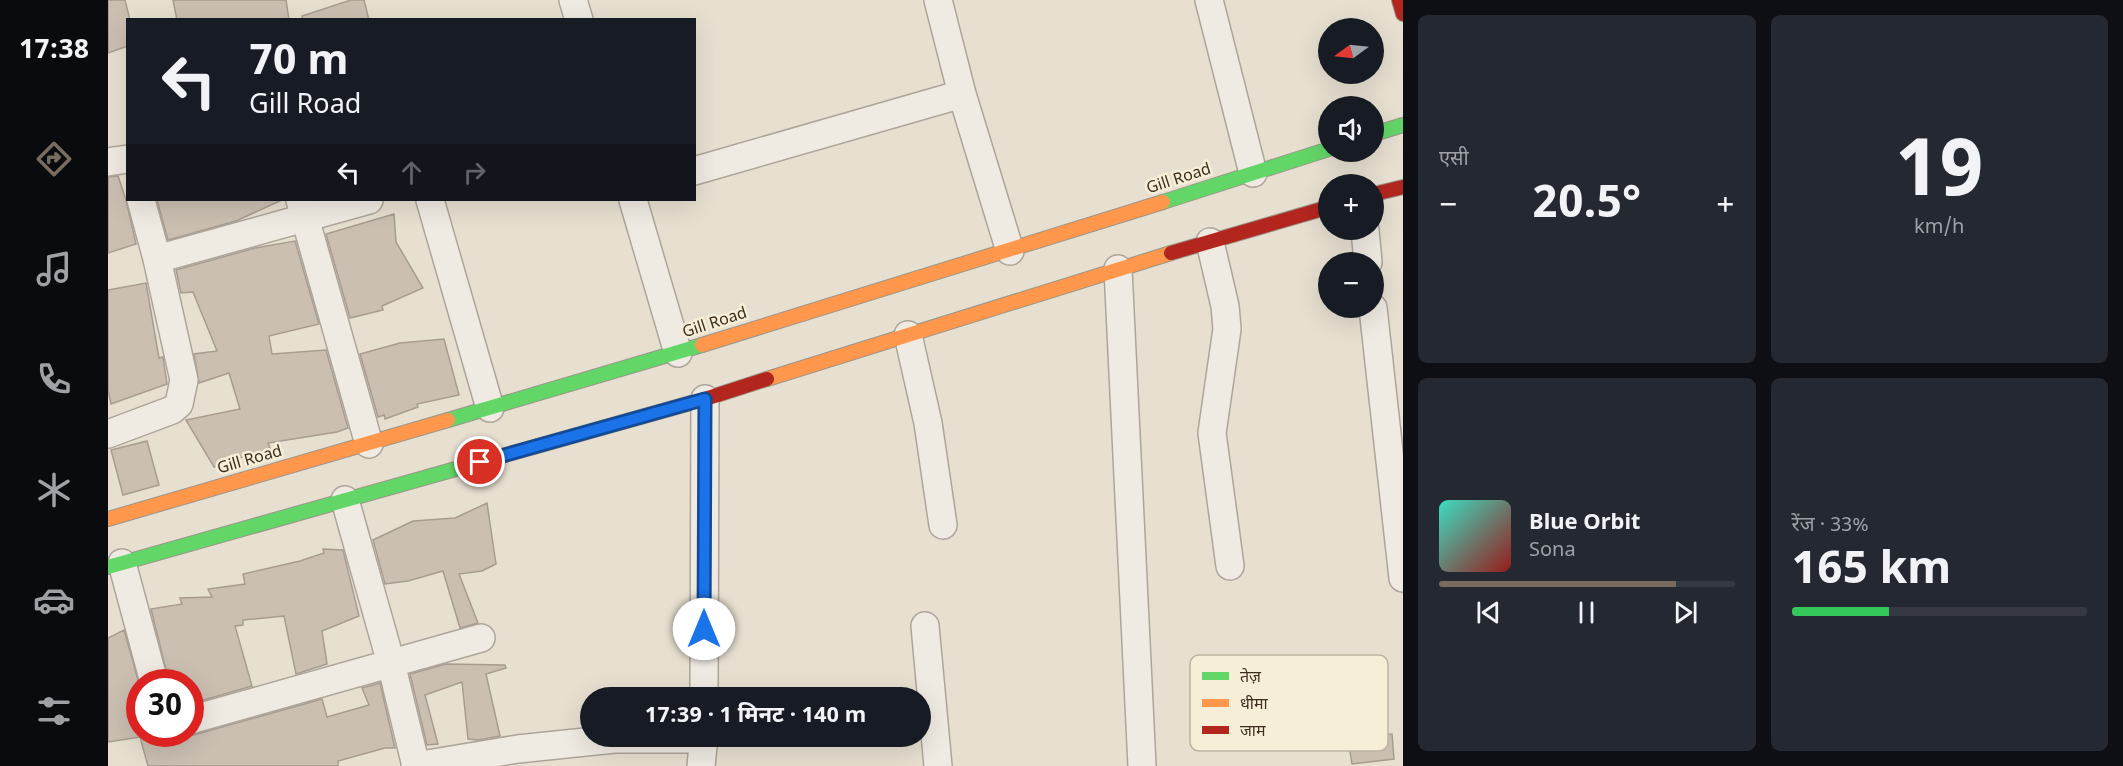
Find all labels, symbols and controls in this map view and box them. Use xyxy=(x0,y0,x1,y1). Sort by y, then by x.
north arrow xyxy=(1318,18,1384,84)
map controls xyxy=(1318,18,1384,318)
text: 17:38 xyxy=(19,34,89,69)
text: 70 m xyxy=(249,36,349,91)
icon: left xyxy=(150,42,228,120)
text: Gill Road xyxy=(249,89,361,124)
button: sound xyxy=(1318,96,1384,162)
text: 19 xyxy=(1895,125,1983,227)
icon: directions xyxy=(33,138,75,180)
text: एसी xyxy=(1439,147,1469,173)
icon: left xyxy=(332,156,365,189)
icon: ahead xyxy=(395,156,428,189)
icon: right xyxy=(458,156,491,189)
street label: Gill Road xyxy=(1144,160,1214,200)
button: + xyxy=(1318,174,1384,240)
text: 20.5° xyxy=(1532,177,1641,235)
text: − xyxy=(1439,185,1457,228)
text: + xyxy=(1716,185,1734,228)
text: km/h xyxy=(1914,215,1964,241)
icon: music xyxy=(33,248,75,290)
button: − xyxy=(1318,252,1384,318)
street label: Gill Road xyxy=(680,304,750,344)
icon: phone xyxy=(33,358,75,400)
pin xyxy=(454,436,505,487)
street label: Gill Road xyxy=(215,442,285,480)
icon: arrive xyxy=(463,445,496,478)
icon: climate xyxy=(33,469,75,511)
text: Blue Orbit xyxy=(1529,509,1640,538)
text: रेंज · 33% xyxy=(1792,513,1869,539)
text: Sona xyxy=(1529,538,1576,564)
text: 165 km xyxy=(1792,543,1951,601)
icon: car xyxy=(33,579,75,621)
icon: previous xyxy=(1472,596,1505,629)
icon: pause xyxy=(1570,596,1603,629)
icon: next xyxy=(1669,596,1702,629)
position arrow xyxy=(672,597,736,661)
legend xyxy=(1190,655,1388,751)
text: तेज़ xyxy=(1240,667,1262,689)
speed limit sign: 30 xyxy=(126,669,204,747)
icon: filters xyxy=(33,690,75,732)
text: धीमा xyxy=(1240,695,1269,716)
text: 17:39 · 1 मिनट · 140 m xyxy=(645,702,866,731)
text: जाम xyxy=(1240,722,1266,743)

